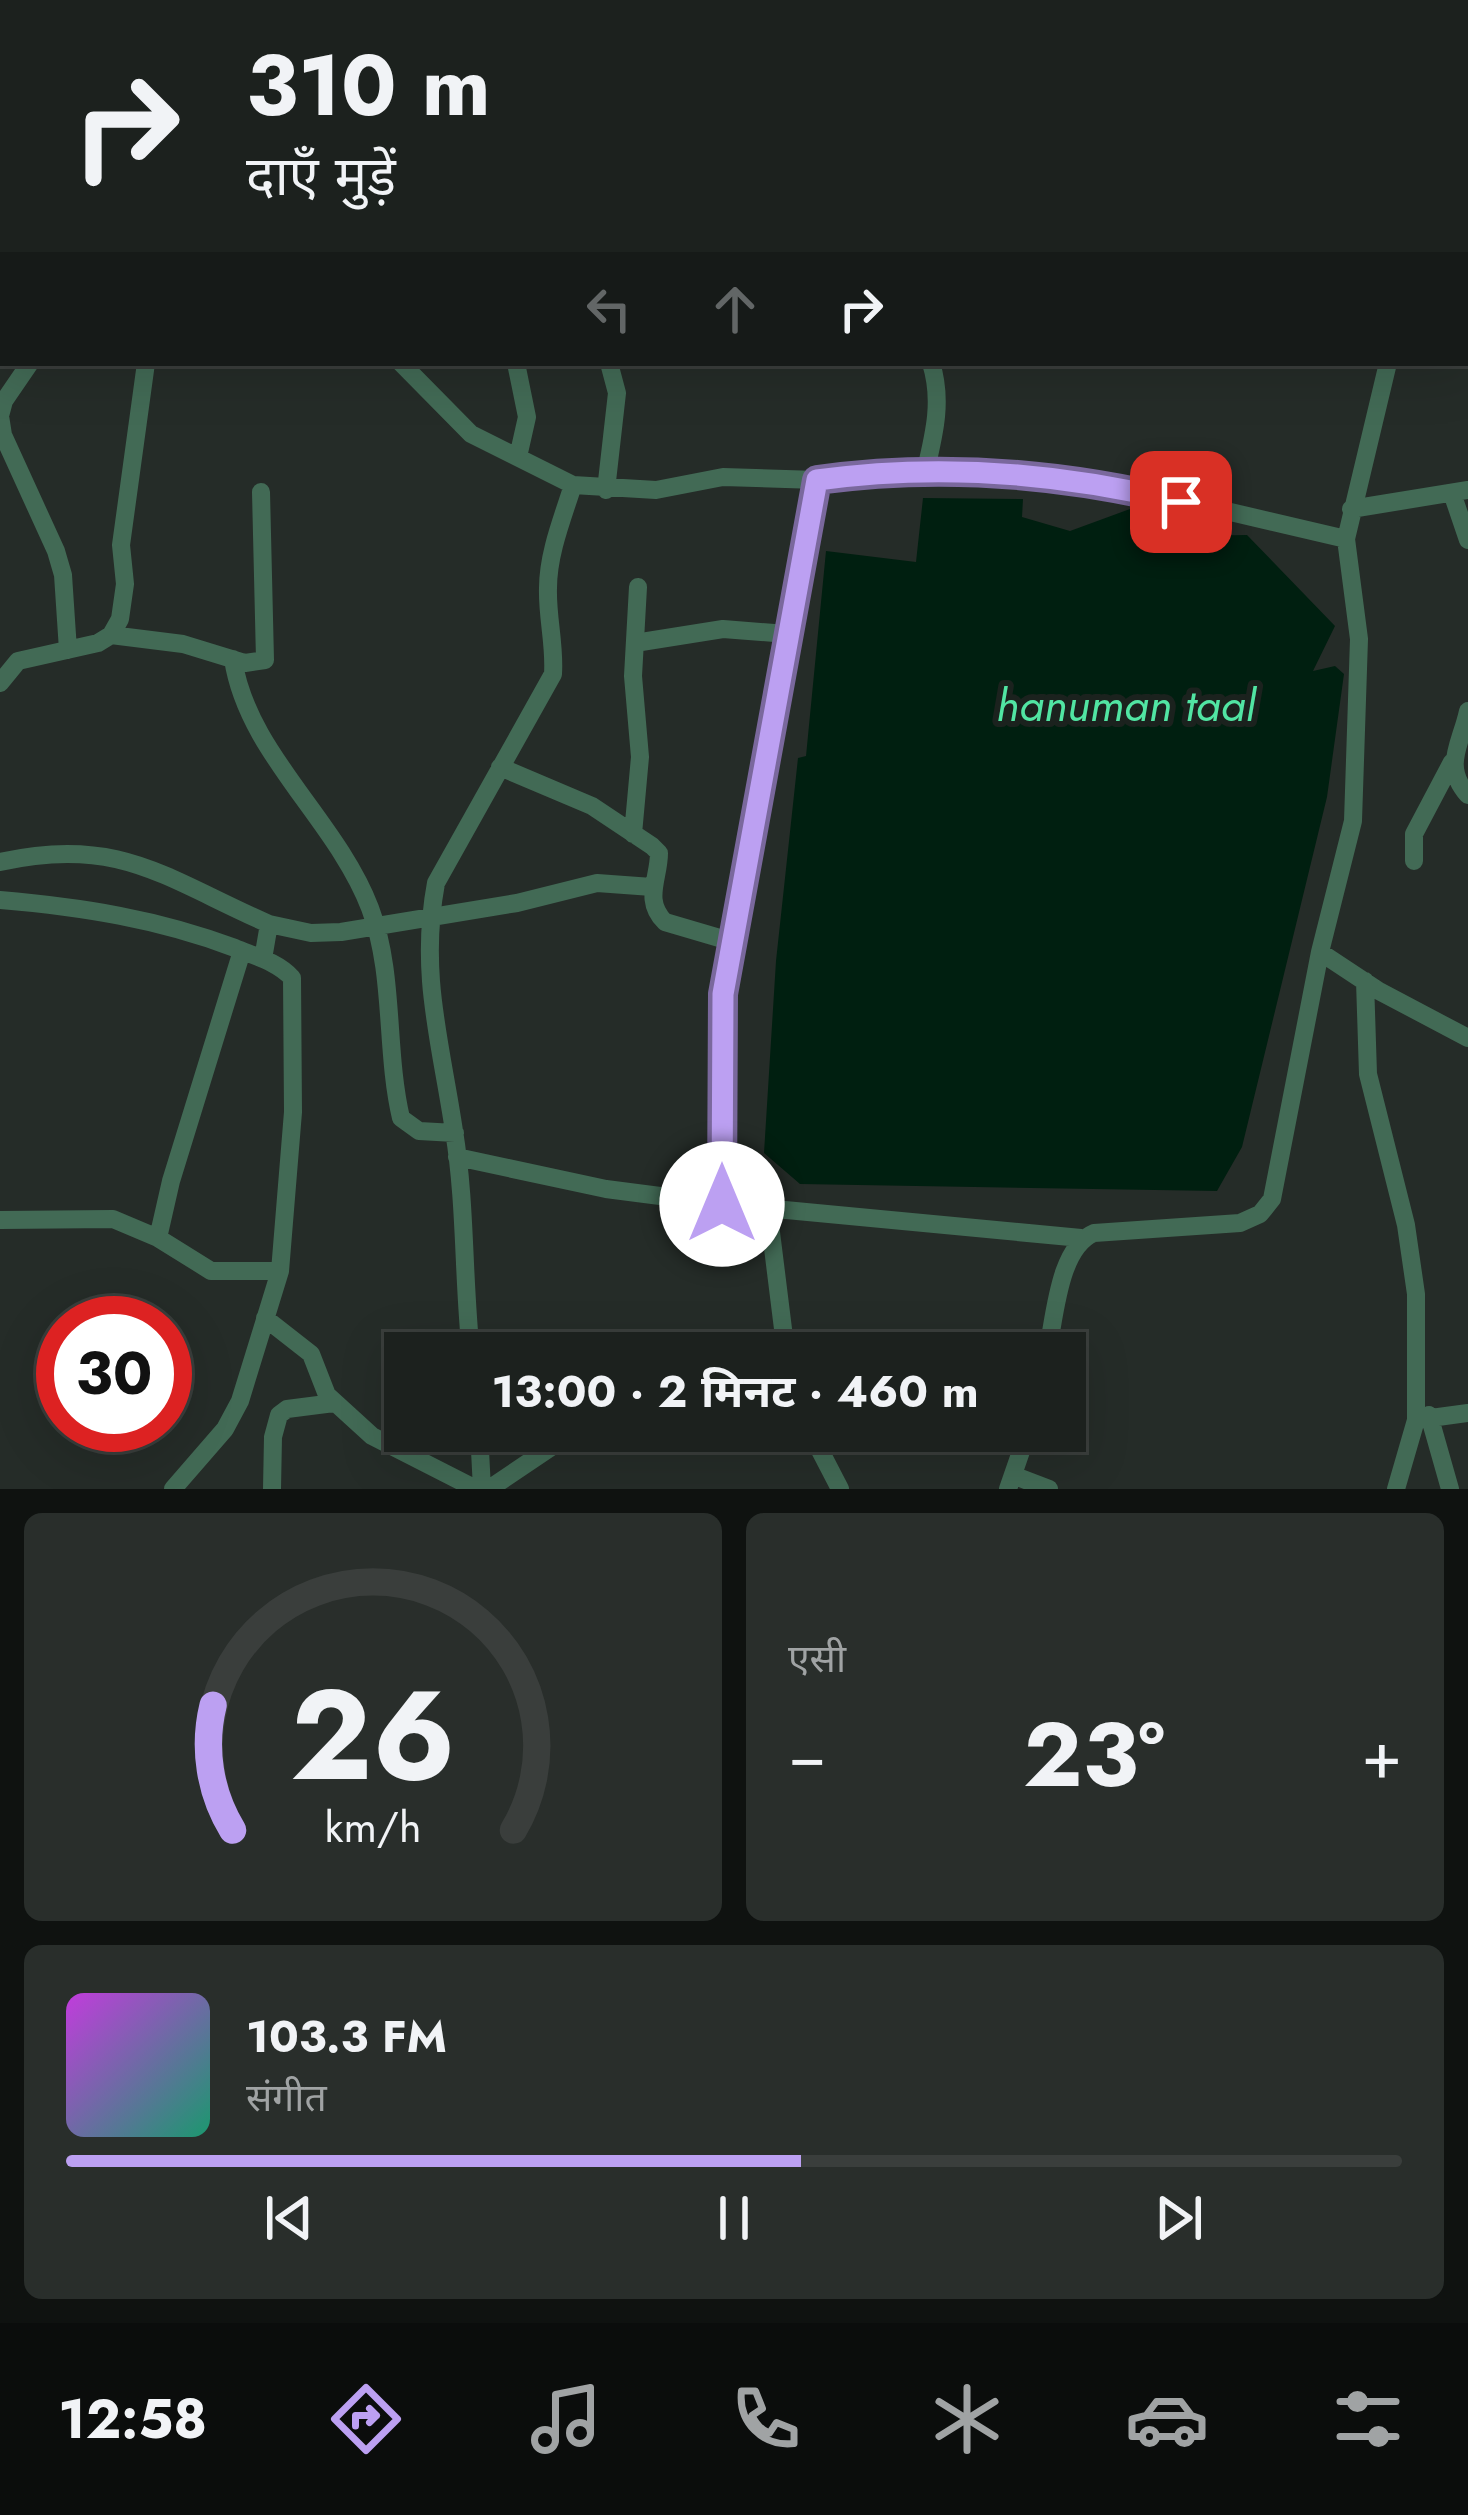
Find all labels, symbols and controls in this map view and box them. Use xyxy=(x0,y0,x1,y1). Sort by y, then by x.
text: 310 m xyxy=(246,25,491,147)
icon: right xyxy=(48,48,204,204)
text: दाएँ मुड़ें xyxy=(246,137,396,215)
icon: left xyxy=(576,276,642,342)
icon: ahead xyxy=(702,276,768,342)
icon: right xyxy=(828,276,894,342)
pin xyxy=(1130,451,1232,553)
icon: arrive xyxy=(1148,469,1214,535)
water label: hanuman taal xyxy=(996,673,1258,738)
position arrow xyxy=(659,1141,785,1267)
speed limit sign: 30 xyxy=(36,1296,192,1452)
text: 13:00 · 2 मिनट · 460 m xyxy=(491,1359,979,1424)
text: एसी xyxy=(788,1630,846,1687)
text: 26 xyxy=(290,1645,456,1826)
text: 23° xyxy=(1023,1690,1165,1820)
text: − xyxy=(788,1707,827,1803)
text: + xyxy=(1361,1707,1402,1803)
text: km/h xyxy=(325,1796,421,1858)
text: 103.3 FM xyxy=(246,2004,447,2069)
text: संगीत xyxy=(246,2069,327,2126)
icon: previous xyxy=(256,2185,322,2251)
icon: pause xyxy=(701,2185,767,2251)
icon: next xyxy=(1146,2185,1212,2251)
icon: directions xyxy=(324,2377,408,2461)
icon: music xyxy=(524,2377,608,2461)
icon: phone xyxy=(724,2377,808,2461)
icon: climate xyxy=(925,2377,1009,2461)
icon: car xyxy=(1125,2377,1209,2461)
icon: filters xyxy=(1326,2377,1410,2461)
text: 12:58 xyxy=(58,2380,207,2458)

